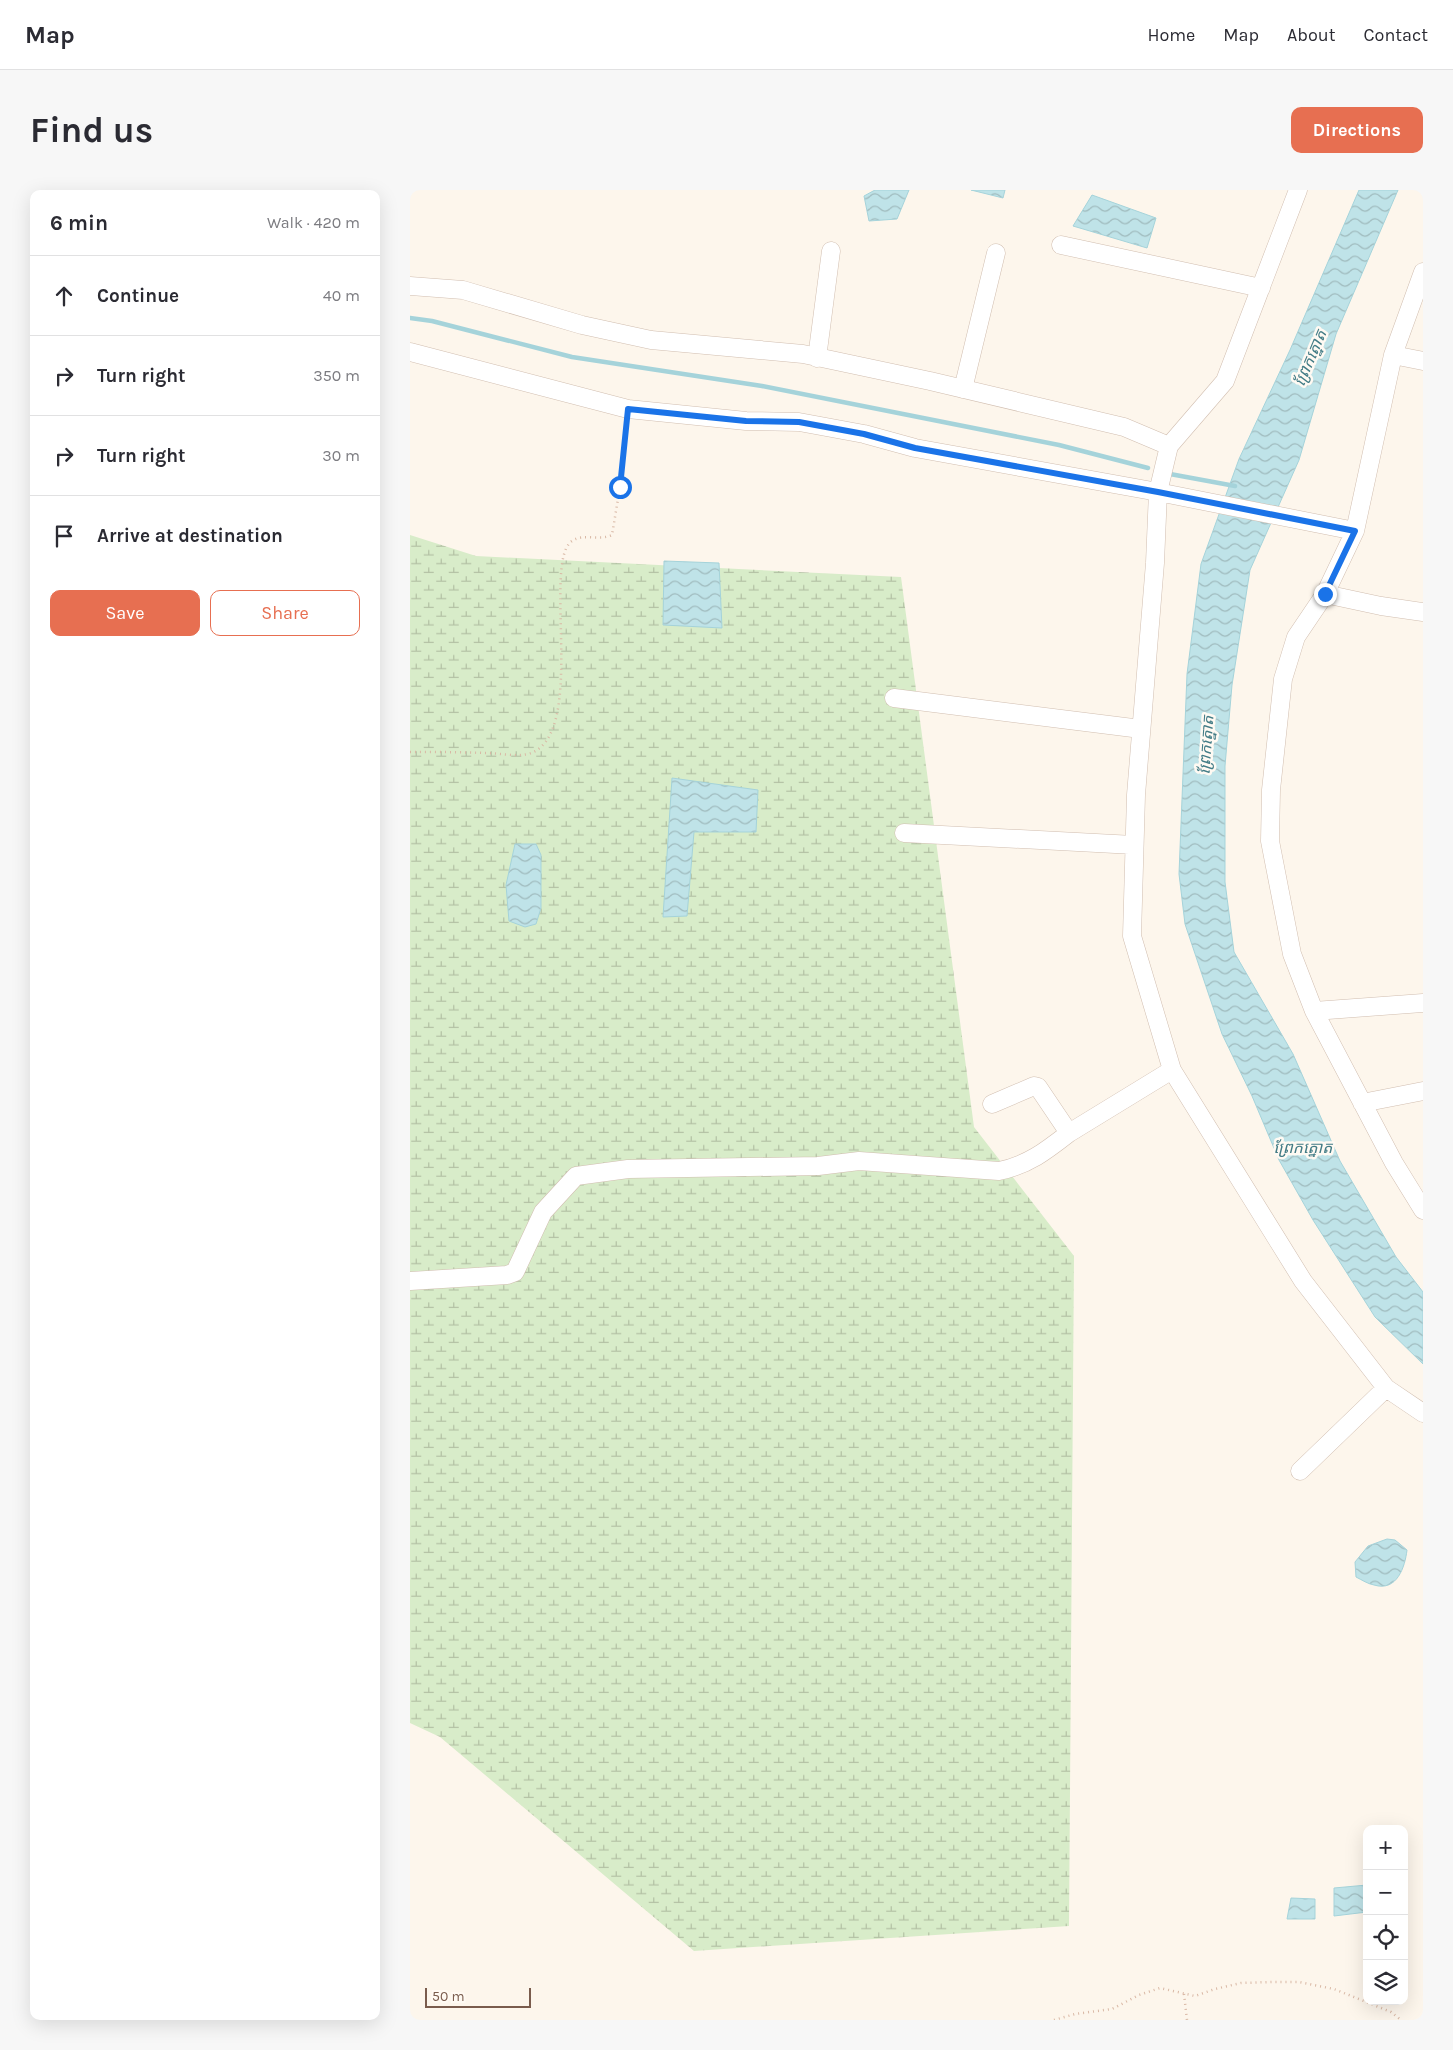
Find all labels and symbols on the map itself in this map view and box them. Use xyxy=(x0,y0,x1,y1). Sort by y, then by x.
water label: ព្រែកត្នោត xyxy=(1290,326,1331,389)
route start xyxy=(609,476,632,499)
route end xyxy=(1314,583,1337,606)
water label: ព្រែកត្នោត xyxy=(1194,714,1218,775)
water label: ព្រែកត្នោត xyxy=(1273,1138,1333,1157)
scale bar xyxy=(425,1985,531,2008)

